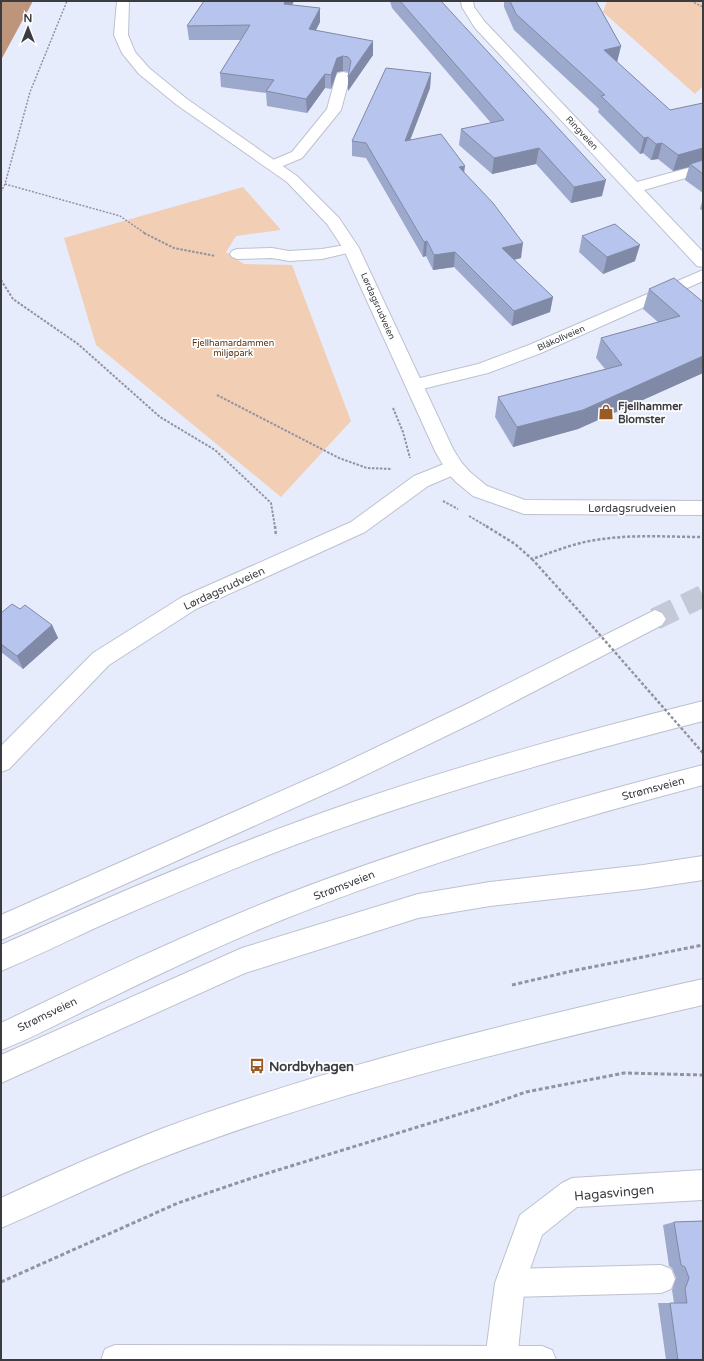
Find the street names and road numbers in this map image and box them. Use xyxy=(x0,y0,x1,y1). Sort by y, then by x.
street label: Ringveien xyxy=(563,114,600,153)
street label: Lørdagsrudveien xyxy=(358,271,397,341)
street label: Blåkollveien xyxy=(536,323,587,354)
street label: Lørdagsrudveien xyxy=(588,502,676,515)
street label: Lørdagsrudveien xyxy=(182,564,267,613)
street label: Strømsveien xyxy=(620,774,686,803)
street label: Strømsveien xyxy=(312,868,377,903)
street label: Strømsveien xyxy=(15,994,79,1034)
street label: Hagasvingen xyxy=(573,1182,655,1204)

